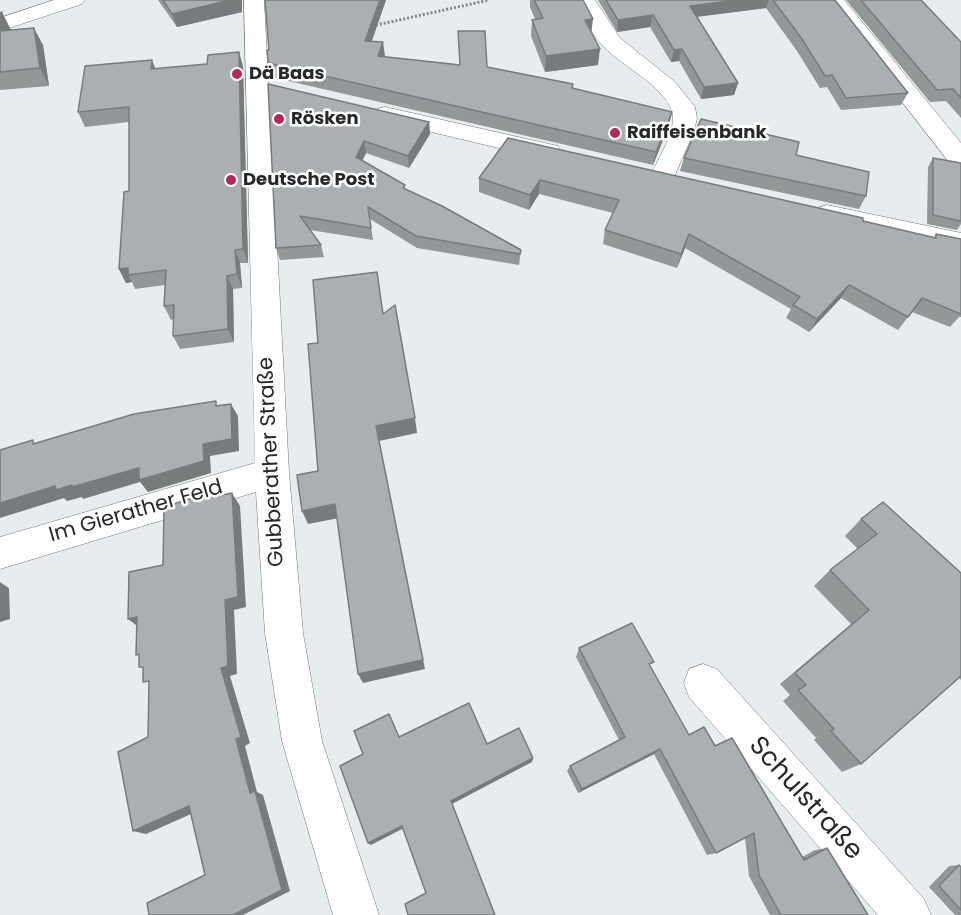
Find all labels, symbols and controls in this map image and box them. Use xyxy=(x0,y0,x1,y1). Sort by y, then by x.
place label: Dä Baas xyxy=(249,63,324,85)
marker: Dä Baas xyxy=(230,67,244,81)
place label: Rösken xyxy=(291,108,359,130)
marker: Rösken xyxy=(272,112,286,126)
place label: Raiffeisenbank xyxy=(627,122,767,144)
marker: Raiffeisenbank xyxy=(608,126,622,140)
place label: Deutsche Post xyxy=(243,169,375,191)
marker: Deutsche Post xyxy=(224,173,238,187)
street label: Gubberather Straße xyxy=(254,356,290,568)
street label: Im Gierather Feld xyxy=(46,475,226,549)
street label: Schulstraße xyxy=(742,731,868,867)

